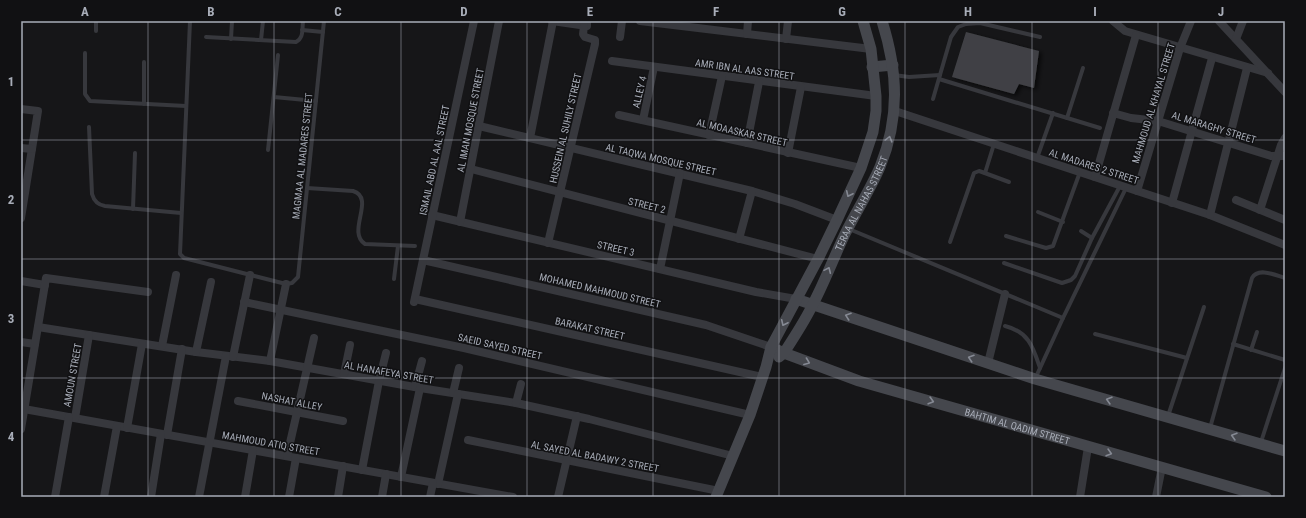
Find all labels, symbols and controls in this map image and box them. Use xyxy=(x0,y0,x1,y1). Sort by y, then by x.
text: A xyxy=(81,4,89,19)
text: B xyxy=(207,4,215,19)
text: C xyxy=(334,4,342,19)
text: D xyxy=(460,4,468,19)
text: E xyxy=(587,4,594,19)
text: F xyxy=(713,4,719,19)
text: G xyxy=(838,4,846,19)
text: H xyxy=(964,4,972,19)
text: I xyxy=(1093,4,1097,19)
text: J xyxy=(1218,4,1224,19)
street label: MAHMOUD AL KHAYAL STREET xyxy=(1130,42,1177,165)
street label: AMR IBN AL AAS STREET xyxy=(695,57,795,82)
street label: AL IMAN MOSQUE STREET xyxy=(455,67,486,173)
street label: HUSSEIN AL SUHILY STREET xyxy=(547,72,584,184)
text: 1 xyxy=(8,74,14,89)
street label: ALLEY 4 xyxy=(630,75,649,109)
street label: MAGMAA AL MADARES STREET xyxy=(290,92,315,220)
street label: ISMAIL ABD AL AAL STREET xyxy=(417,104,452,216)
street label: AL MARAGHY STREET xyxy=(1170,109,1257,146)
street label: AL MOAASKAR STREET xyxy=(695,117,788,148)
one-way arrow xyxy=(884,136,893,143)
street label: AL TAQWA MOSQUE STREET xyxy=(605,141,717,178)
street label: AL MADARES 2 STREET xyxy=(1048,147,1140,186)
street label: TERAA AL NAHAS STREET xyxy=(833,154,890,253)
one-way arrow xyxy=(846,190,854,197)
text: 2 xyxy=(8,192,15,207)
street label: STREET 2 xyxy=(627,196,667,215)
street label: STREET 3 xyxy=(596,239,636,258)
one-way arrow xyxy=(824,266,832,273)
street label: MOHAMED MAHMOUD STREET xyxy=(538,271,661,310)
text: 3 xyxy=(8,311,14,326)
one-way arrow xyxy=(845,313,852,321)
street label: BARAKAT STREET xyxy=(554,315,626,342)
one-way arrow xyxy=(781,318,789,326)
street label: SAEID SAYED STREET xyxy=(457,331,543,362)
street label: AMOUN STREET xyxy=(61,342,83,408)
one-way arrow xyxy=(968,354,975,363)
one-way arrow xyxy=(803,357,810,365)
street label: AL HANAFEYA STREET xyxy=(343,359,434,386)
street label: NASHAT ALLEY xyxy=(261,390,324,413)
one-way arrow xyxy=(927,396,934,405)
one-way arrow xyxy=(1106,396,1113,405)
street label: BAHTIM AL QADIM STREET xyxy=(963,406,1071,447)
text: 4 xyxy=(8,429,15,444)
street label: MAHMOUD ATIQ STREET xyxy=(221,429,321,457)
one-way arrow xyxy=(1231,432,1238,441)
street label: AL SAYED AL BADAWY 2 STREET xyxy=(530,439,660,474)
one-way arrow xyxy=(1106,448,1113,456)

